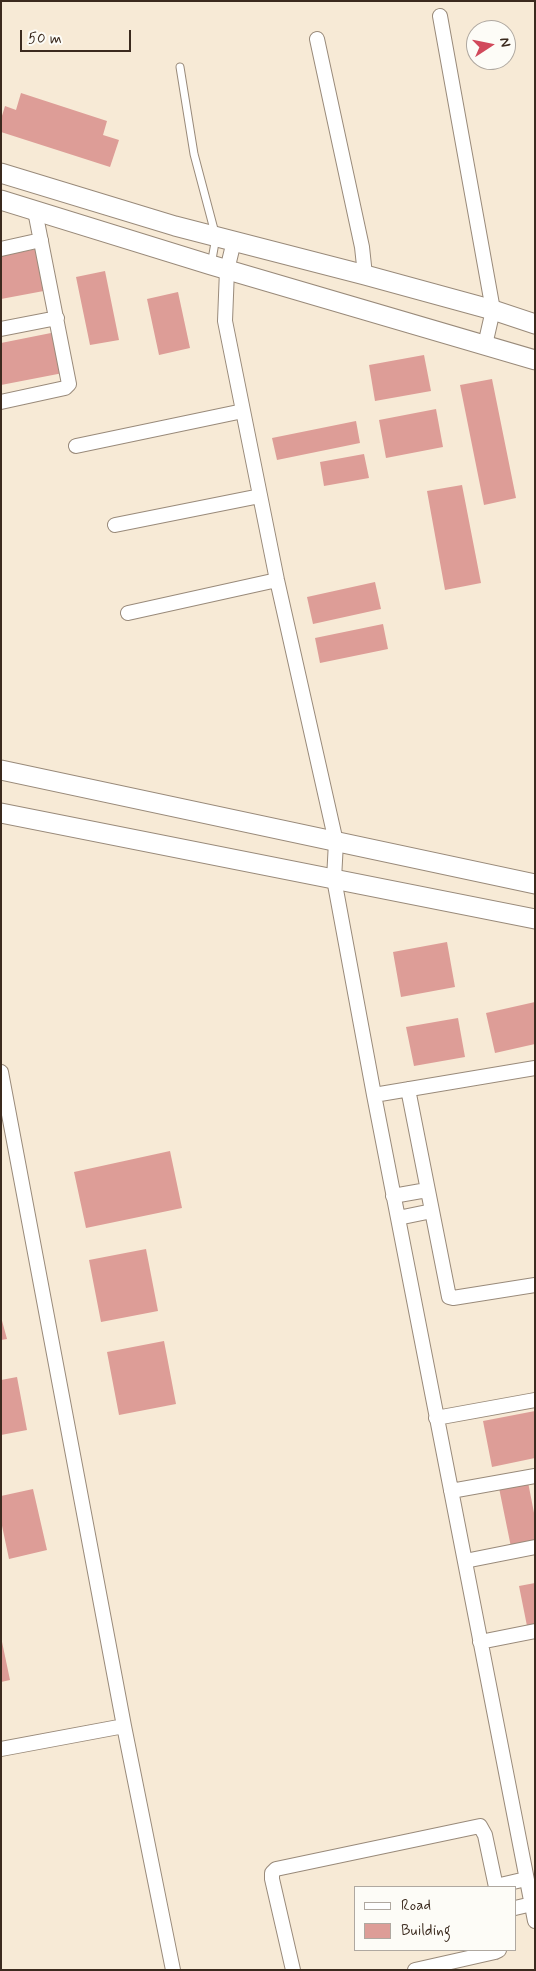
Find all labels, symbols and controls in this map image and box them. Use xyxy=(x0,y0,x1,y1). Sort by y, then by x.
scale bar xyxy=(22,20,134,52)
north arrow xyxy=(466,20,516,70)
text: 50 m xyxy=(28,29,62,49)
text: N xyxy=(495,36,514,49)
legend xyxy=(354,1886,516,1951)
text: Road xyxy=(401,1896,431,1916)
text: Building xyxy=(401,1921,451,1941)

